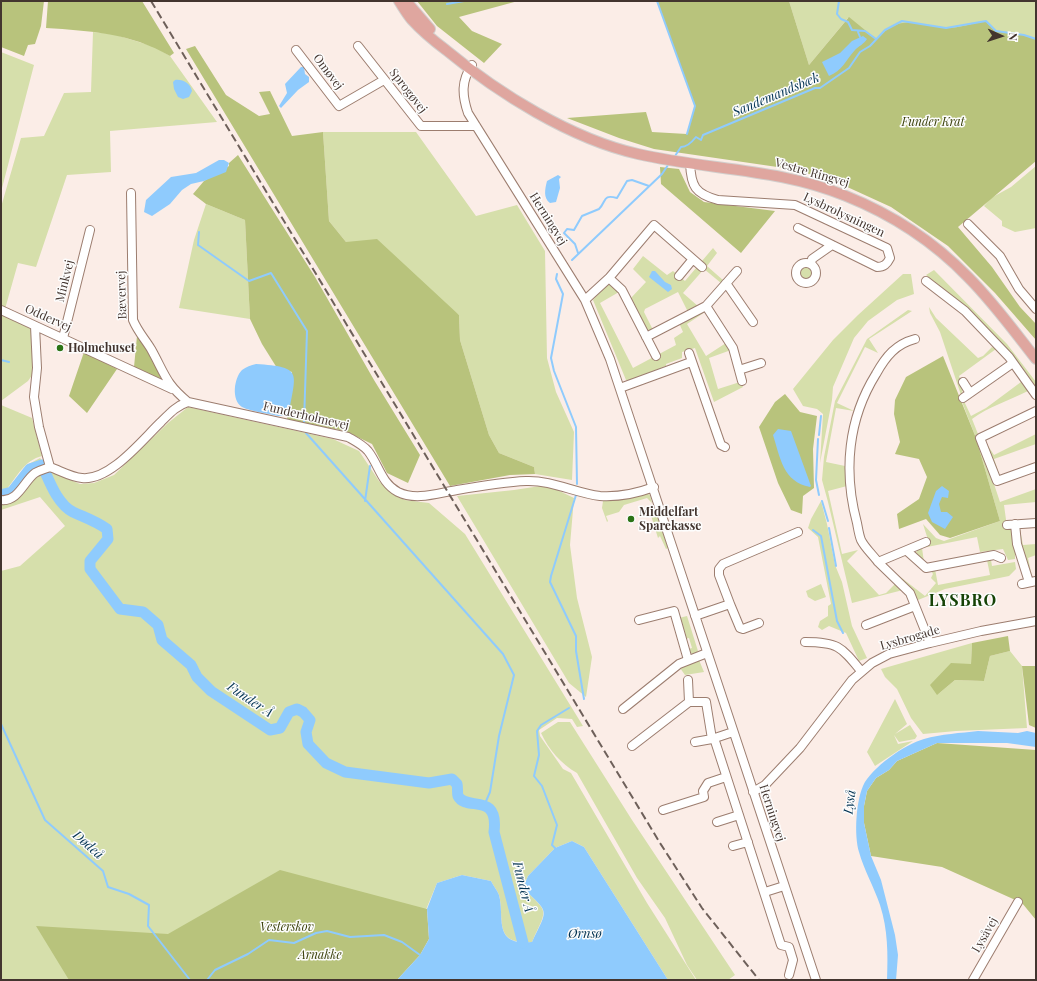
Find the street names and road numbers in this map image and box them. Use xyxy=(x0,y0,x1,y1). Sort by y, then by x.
street label: Omøvej xyxy=(310,51,346,93)
street label: Sprogøvej xyxy=(386,66,430,116)
street label: Vestre Ringvej xyxy=(773,156,851,190)
street label: Herningvej xyxy=(526,190,570,248)
street label: Lysbrolysningen xyxy=(801,190,887,240)
street label: Minkvej xyxy=(53,259,77,303)
street label: Bævervej xyxy=(114,270,130,320)
street label: Oddervej xyxy=(23,301,73,335)
street label: Funderholmevej xyxy=(262,399,350,433)
street label: Lysbrogade xyxy=(879,623,941,653)
street label: Herningvej xyxy=(756,783,788,843)
street label: Lysåvej xyxy=(969,915,1001,955)

